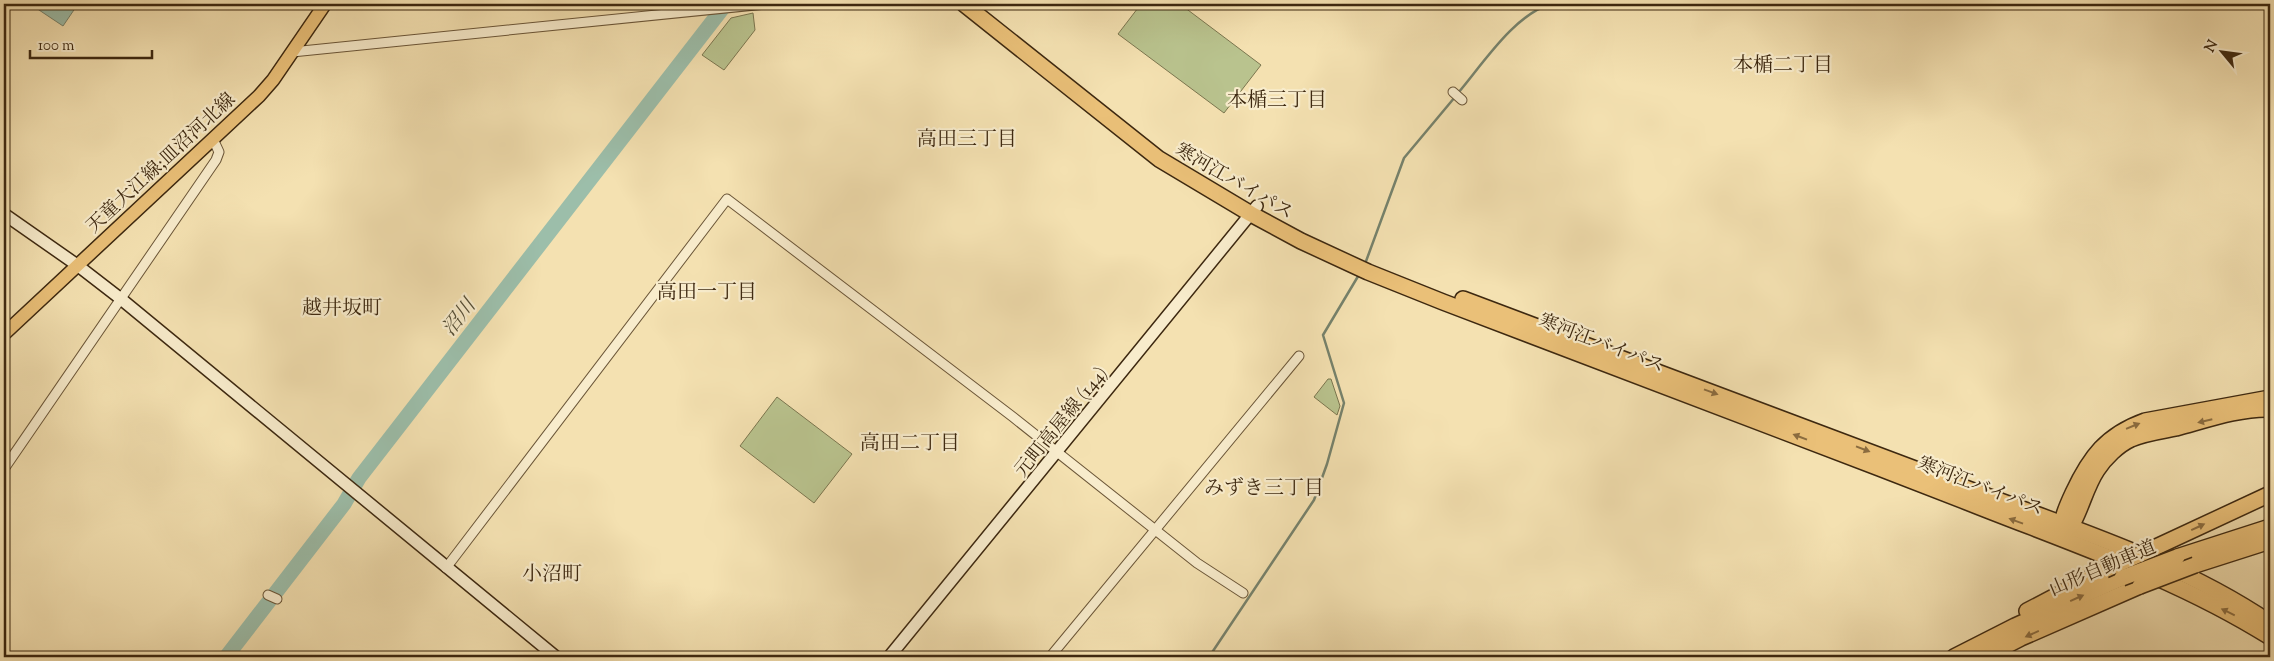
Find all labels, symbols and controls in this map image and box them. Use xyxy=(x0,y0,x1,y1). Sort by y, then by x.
scale bar xyxy=(30,28,152,60)
north arrow xyxy=(2196,28,2246,78)
text: 100 m xyxy=(38,36,75,57)
text: N xyxy=(2201,37,2224,56)
district label: 本楯二丁目 xyxy=(1733,52,1833,81)
street label: 天童大江線;皿沼河北線 xyxy=(81,87,242,240)
district label: 本楯三丁目 xyxy=(1227,87,1327,116)
district label: 高田三丁目 xyxy=(917,126,1017,155)
street label: 寒河江バイパス xyxy=(1170,137,1298,227)
district label: 高田一丁目 xyxy=(657,279,757,308)
water label: 沼川 xyxy=(436,292,485,343)
district label: 越井坂町 xyxy=(302,295,382,324)
street label: 寒河江バイパス xyxy=(1534,308,1668,381)
street label: 元町高屋線 (144) xyxy=(1009,362,1115,484)
one-way arrow xyxy=(1704,389,1719,397)
one-way arrow xyxy=(2198,417,2213,425)
one-way arrow xyxy=(2126,421,2141,429)
district label: 高田二丁目 xyxy=(860,430,960,459)
one-way arrow xyxy=(1792,433,1807,441)
one-way arrow xyxy=(1856,445,1871,453)
street label: 寒河江バイパス xyxy=(1913,451,2047,524)
district label: みずき三丁目 xyxy=(1204,475,1324,504)
one-way arrow xyxy=(2009,517,2024,524)
one-way arrow xyxy=(2191,522,2206,531)
street label: 山形自動車道 xyxy=(2045,535,2161,604)
district label: 小沼町 xyxy=(522,561,582,590)
one-way arrow xyxy=(2070,594,2084,602)
one-way arrow xyxy=(2221,608,2235,616)
one-way arrow xyxy=(2025,630,2039,638)

